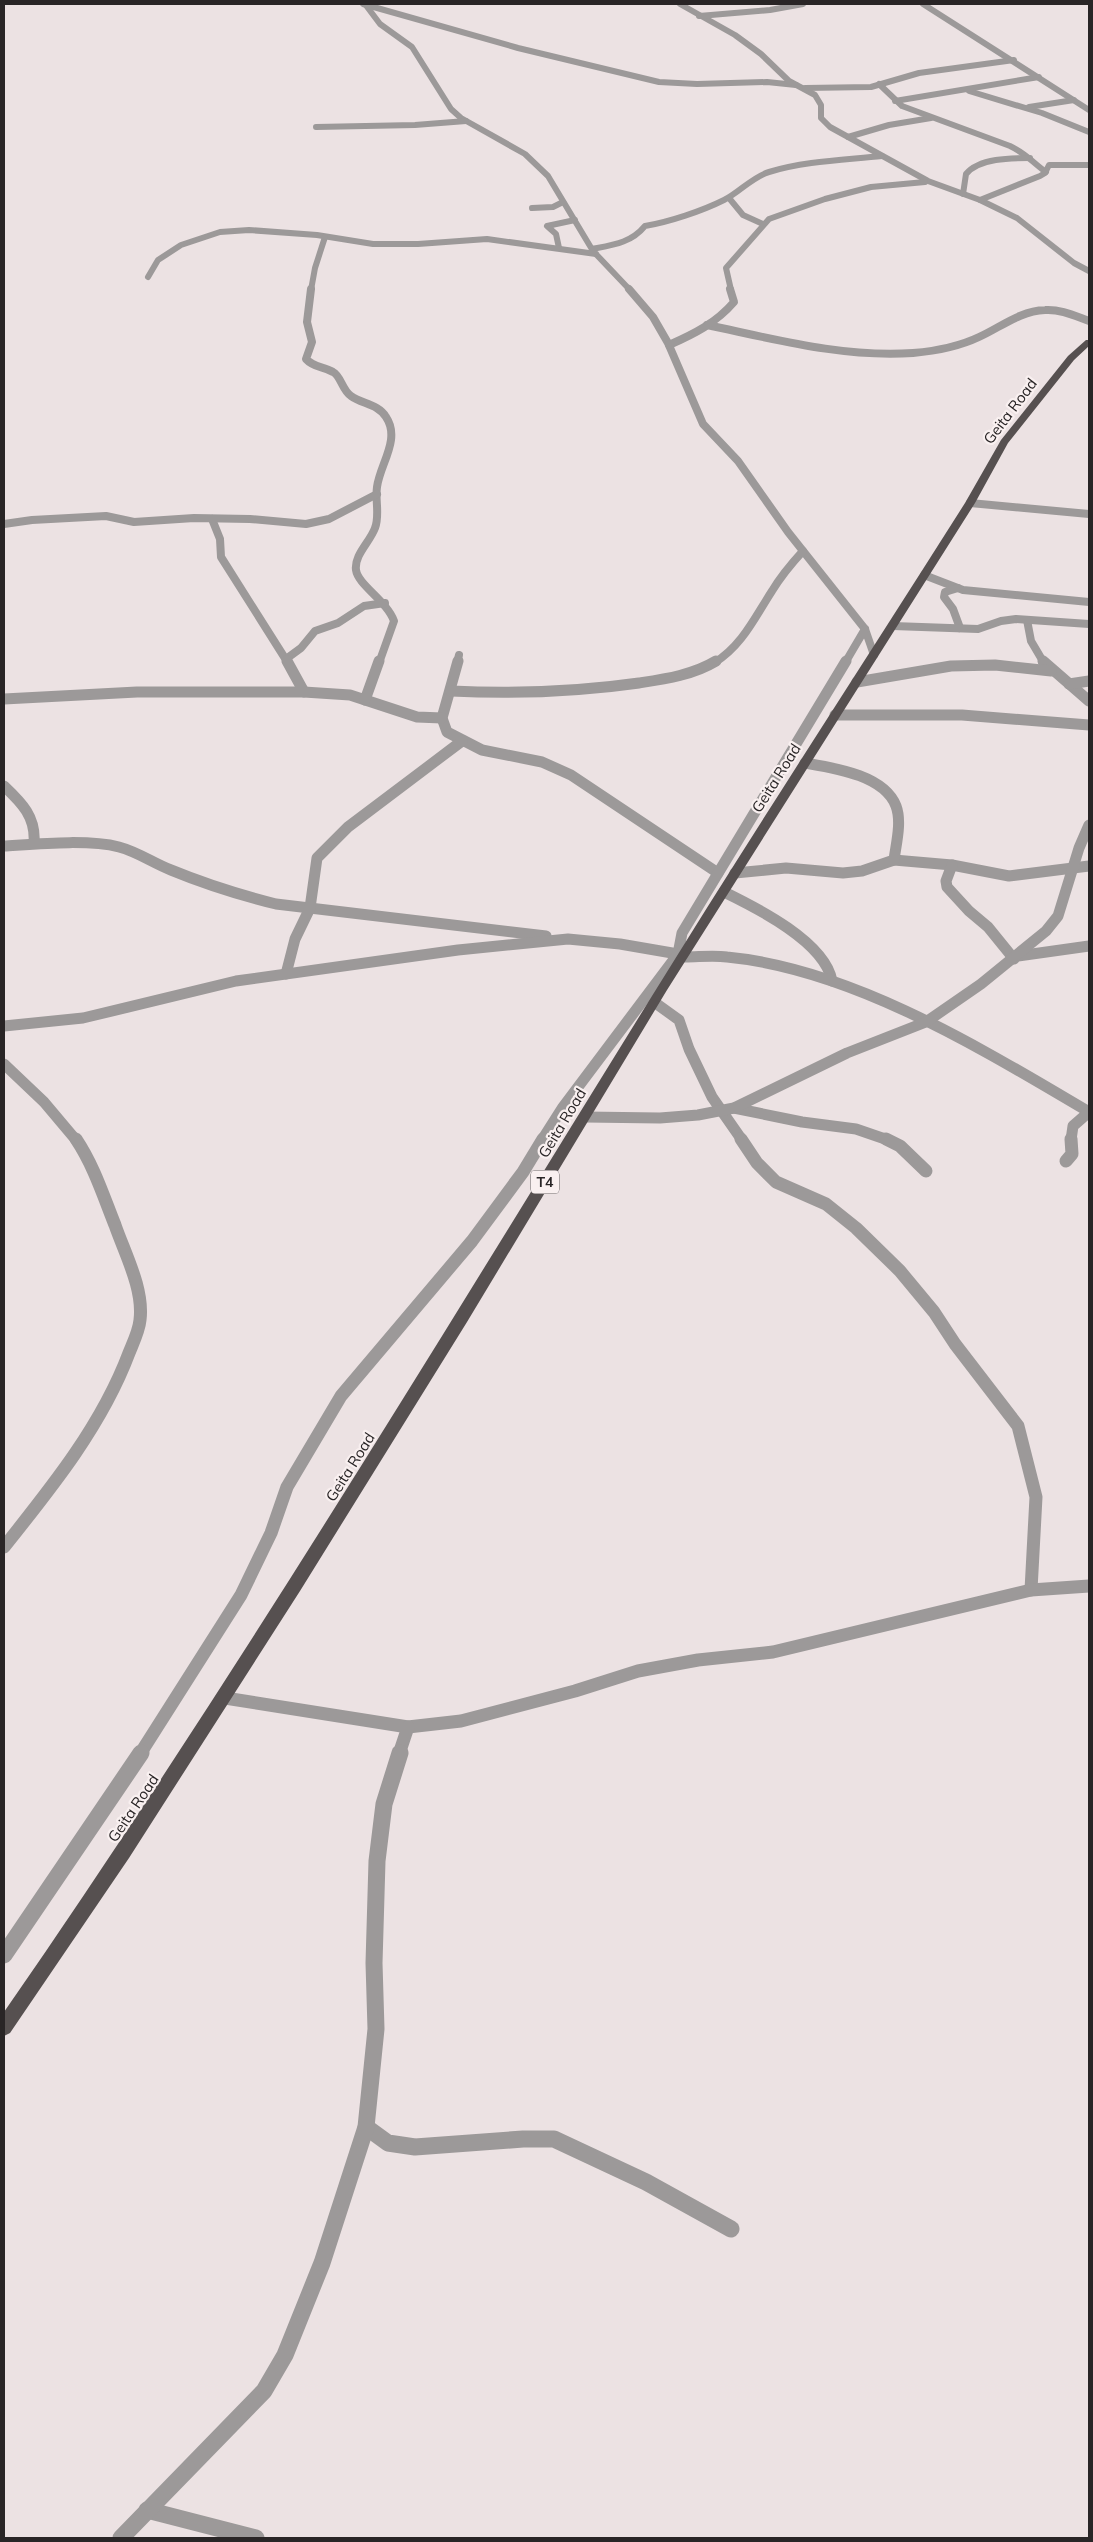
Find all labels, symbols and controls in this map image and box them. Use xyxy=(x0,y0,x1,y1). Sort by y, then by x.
street label: Geita Road xyxy=(979,374,1041,448)
street label: Geita Road xyxy=(747,740,805,816)
street label: Geita Road xyxy=(534,1085,590,1161)
road number: T4 xyxy=(531,1170,559,1194)
street label: Geita Road xyxy=(321,1429,379,1505)
street label: Geita Road xyxy=(103,1771,163,1845)

